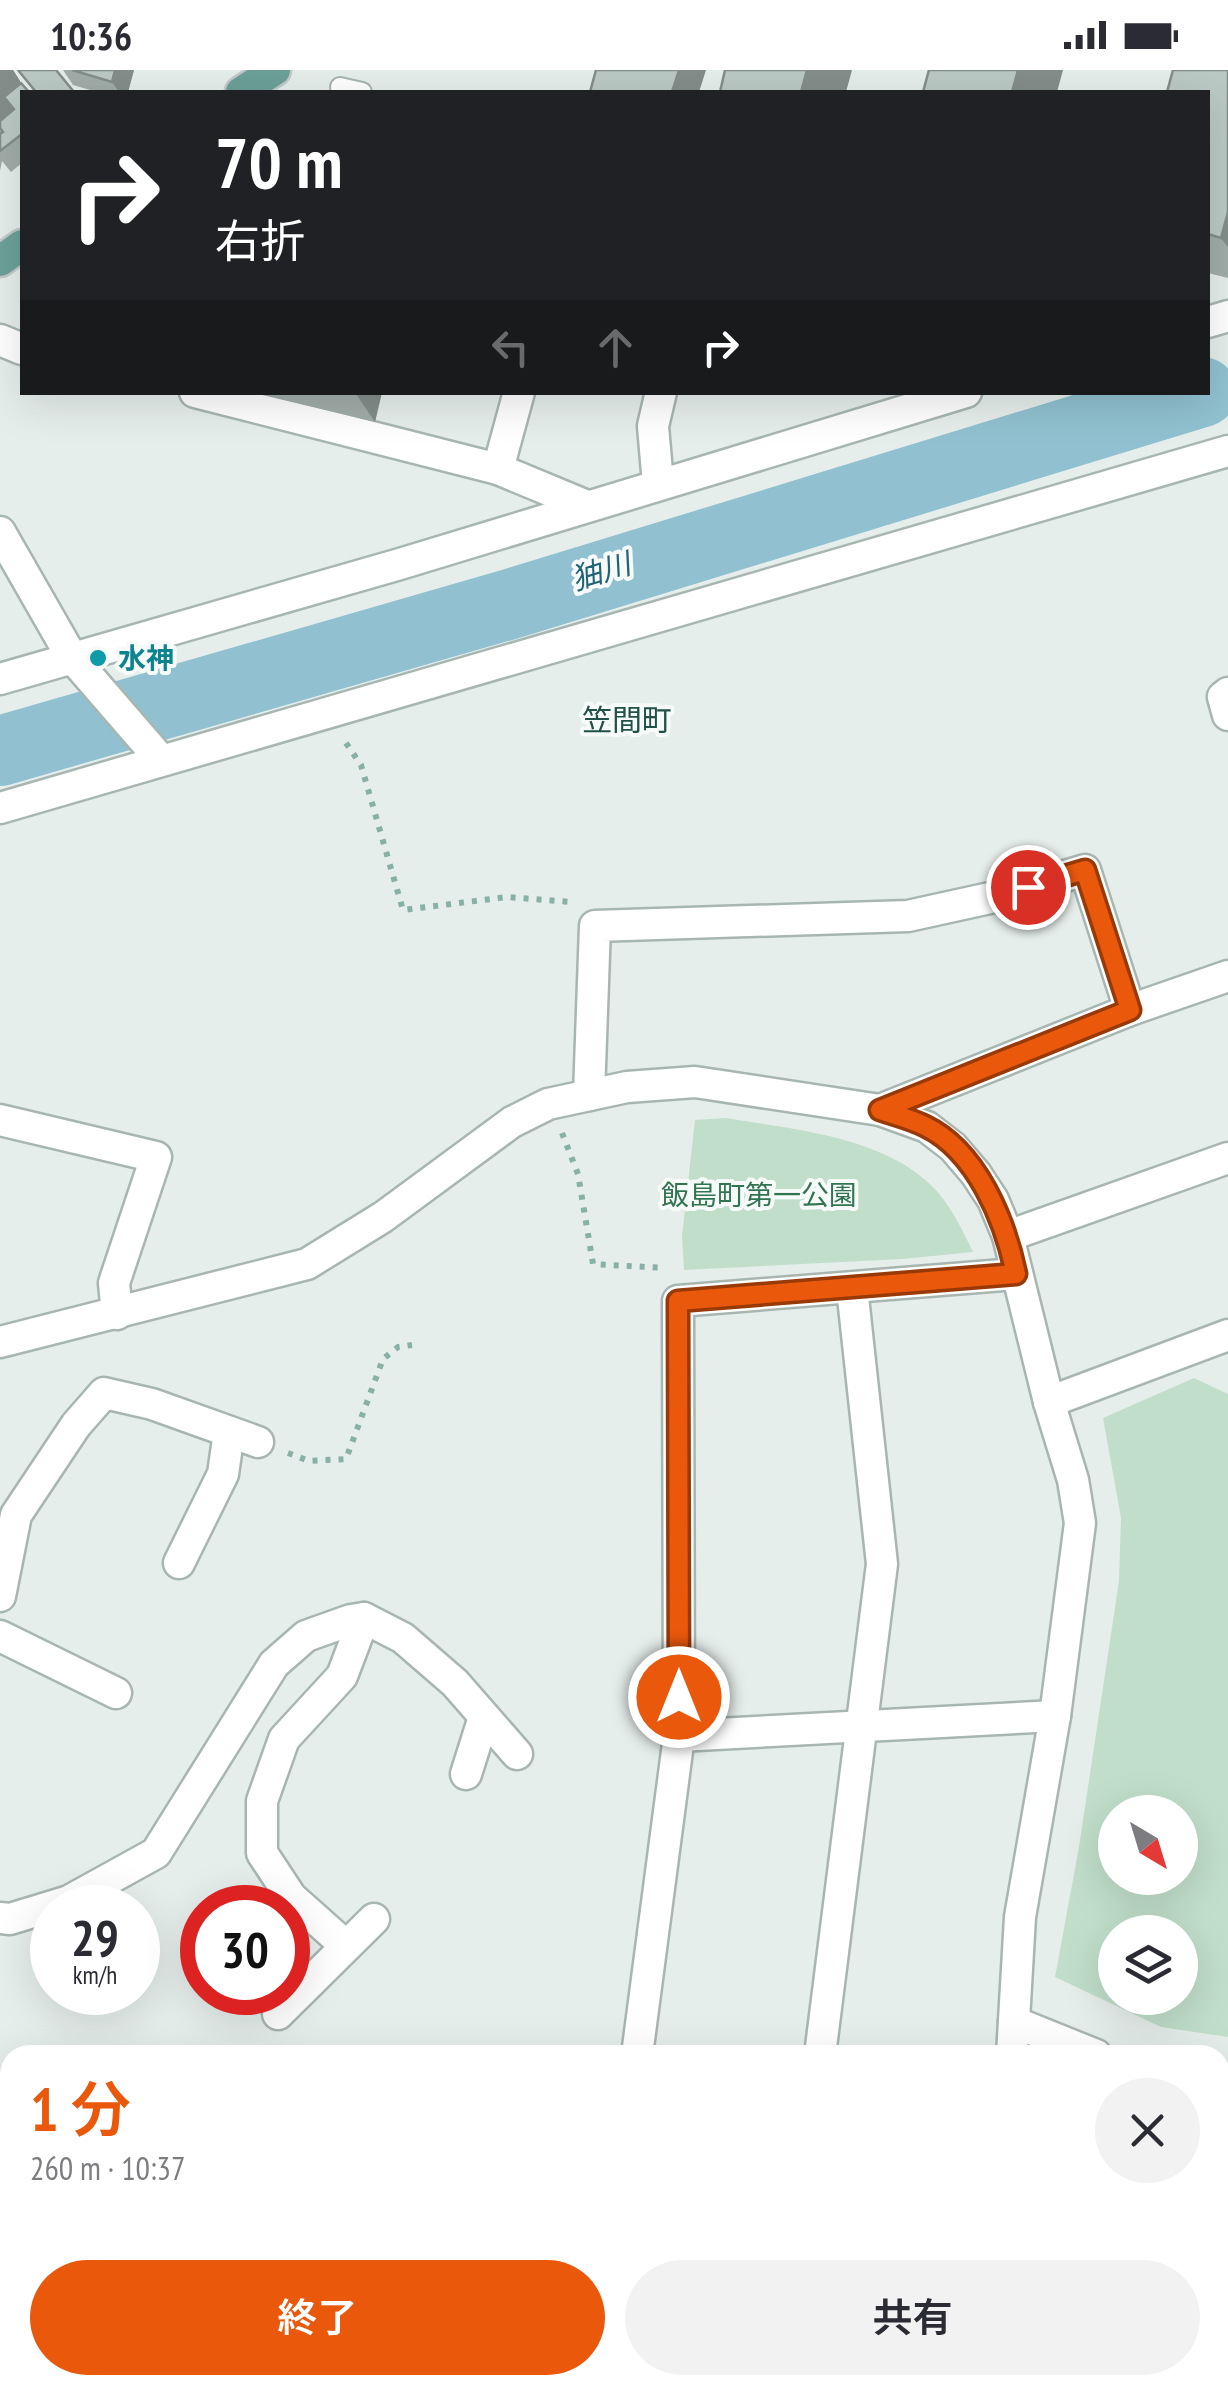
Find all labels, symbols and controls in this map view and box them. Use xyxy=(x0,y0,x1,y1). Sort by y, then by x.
text: 10:36 xyxy=(50,11,132,60)
text: 70 m xyxy=(215,117,343,207)
icon: right xyxy=(50,130,180,260)
text: 右折 xyxy=(215,211,305,269)
icon: left xyxy=(483,320,538,375)
icon: ahead xyxy=(588,320,643,375)
icon: right xyxy=(693,320,748,375)
water label: 㹨川 xyxy=(566,542,638,598)
place label: 水神 xyxy=(118,639,174,676)
marker: 水神 xyxy=(87,647,109,669)
district label: 笠間町 xyxy=(582,700,672,739)
pin xyxy=(986,845,1071,930)
icon: arrive xyxy=(1001,860,1056,915)
park label: 飯島町第一公園 xyxy=(661,1176,857,1213)
position arrow xyxy=(627,1645,731,1749)
north arrow xyxy=(1098,1795,1198,1895)
map controls xyxy=(1098,1795,1198,2015)
speed limit sign: 30 xyxy=(180,1885,310,2015)
text: 29 xyxy=(71,1905,119,1970)
button: layers xyxy=(1098,1915,1198,2015)
text: km/h xyxy=(73,1959,117,1991)
text: 1 分 xyxy=(30,2070,131,2148)
button: close xyxy=(1095,2078,1200,2183)
text: 260 m · 10:37 xyxy=(30,2147,185,2189)
button: 終了 xyxy=(30,2260,605,2375)
button: 共有 xyxy=(625,2260,1200,2375)

